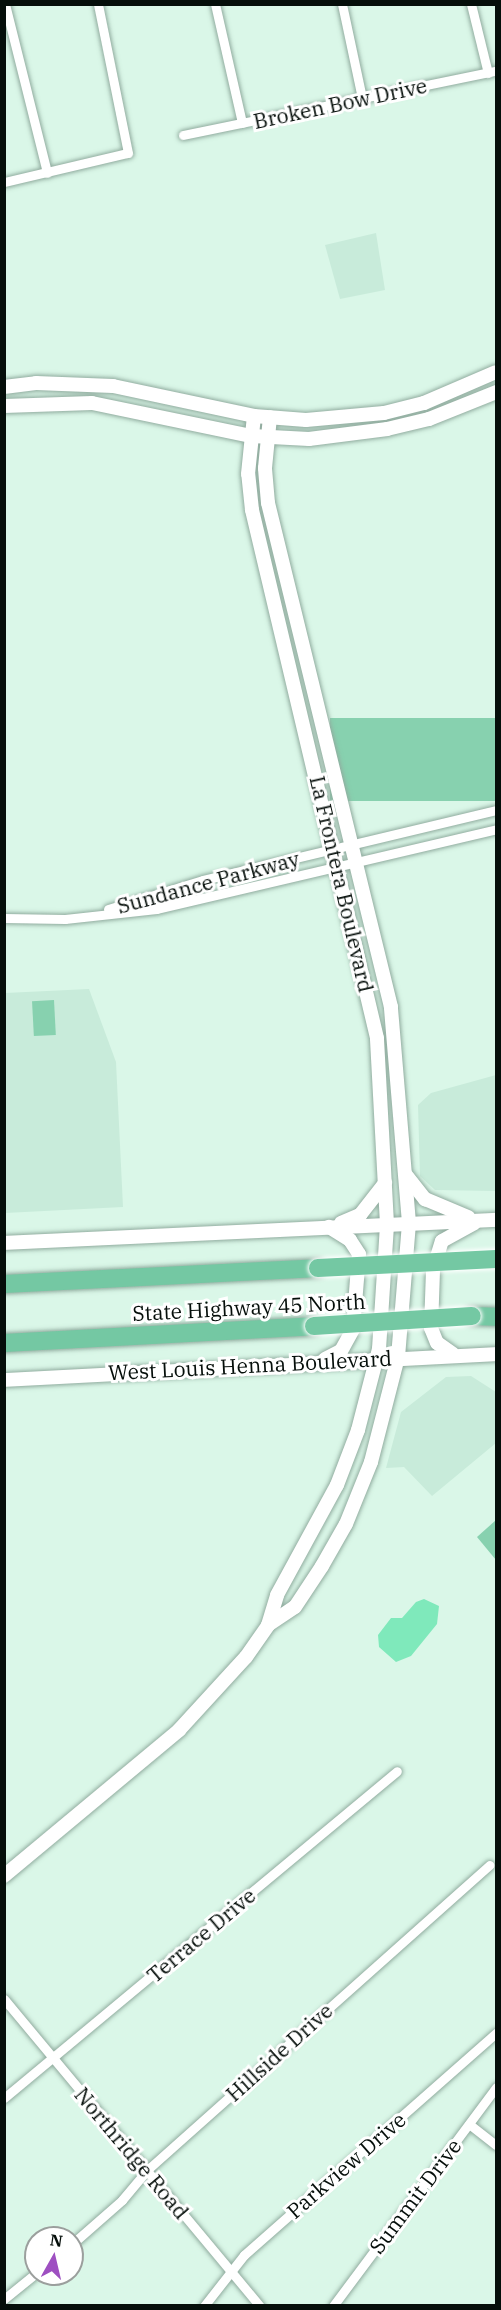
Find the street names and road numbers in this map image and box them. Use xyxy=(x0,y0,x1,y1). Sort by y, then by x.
street label: Broken Bow Drive xyxy=(251,72,429,134)
street label: La Frontera Boulevard xyxy=(305,773,379,995)
street label: Sundance Parkway xyxy=(114,846,302,918)
street label: State Highway 45 North xyxy=(132,1288,366,1326)
street label: West Louis Henna Boulevard xyxy=(108,1345,392,1385)
street label: Terrace Drive xyxy=(142,1882,260,1988)
street label: Hillside Drive xyxy=(221,1998,337,2106)
street label: Northridge Road xyxy=(70,2082,194,2224)
street label: Parkview Drive xyxy=(281,2107,411,2223)
street label: Summit Drive xyxy=(364,2134,466,2258)

